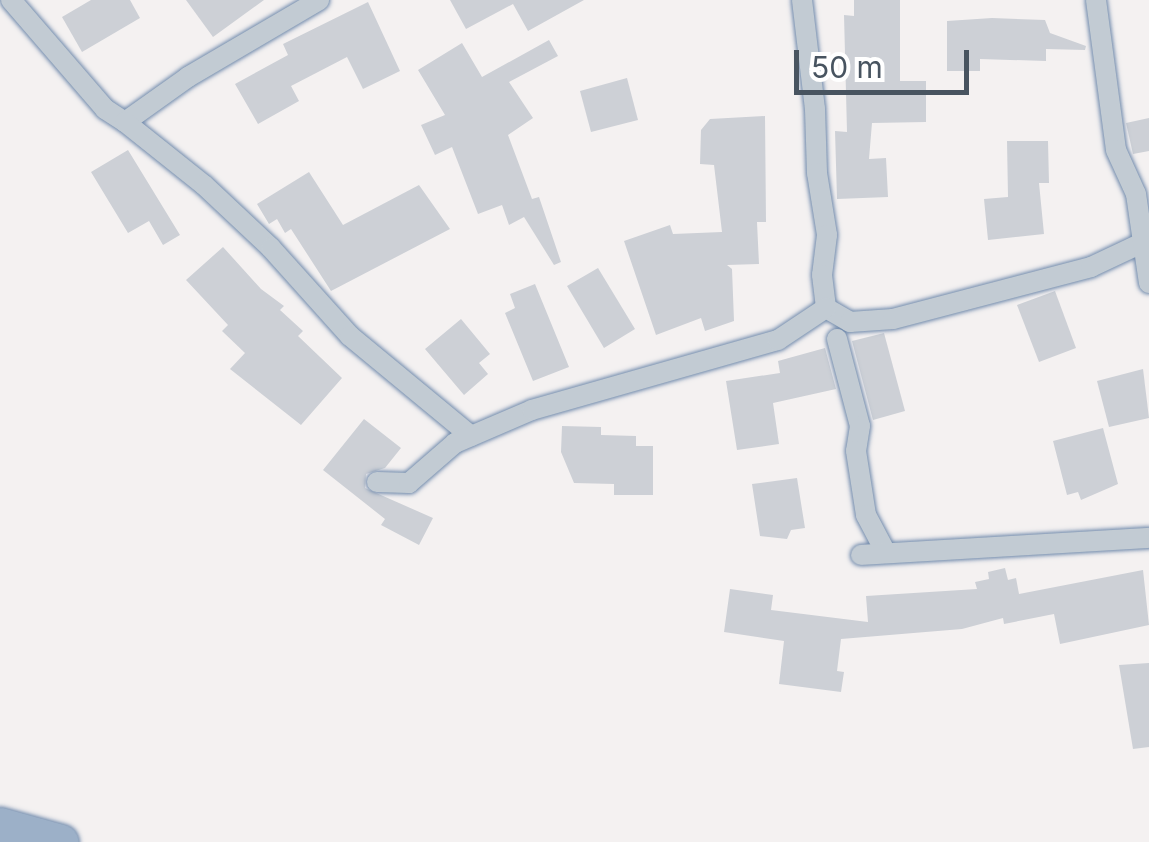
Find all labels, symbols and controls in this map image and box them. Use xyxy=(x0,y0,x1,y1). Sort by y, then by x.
scale bar xyxy=(799,30,974,92)
text: 50 m xyxy=(811,49,883,85)

